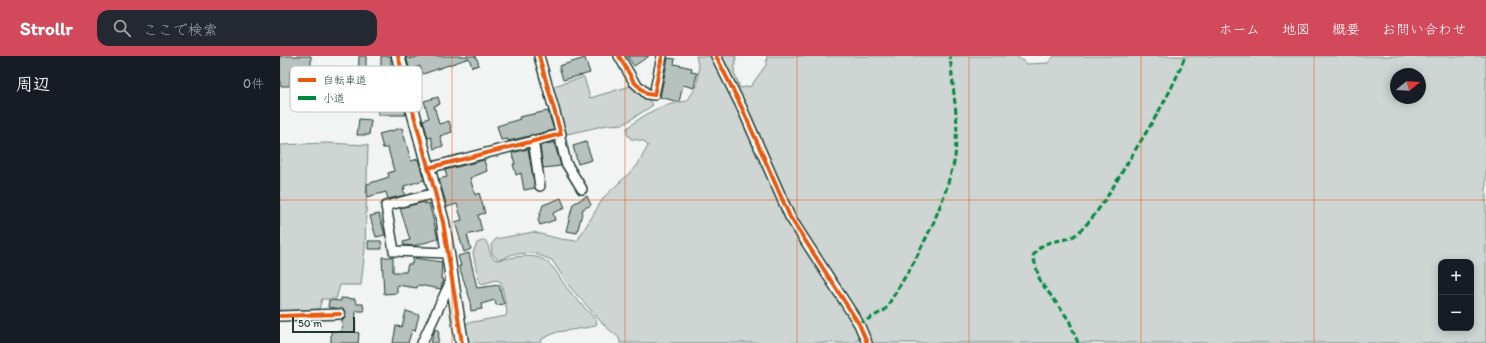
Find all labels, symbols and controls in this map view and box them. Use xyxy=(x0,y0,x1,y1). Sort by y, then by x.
search box xyxy=(97,10,377,46)
text: Strollr xyxy=(20,17,73,40)
icon: search xyxy=(111,17,133,39)
text: ここで検索 xyxy=(143,21,218,39)
text: ホーム xyxy=(1219,21,1260,38)
text: 地図 xyxy=(1282,21,1310,38)
text: 概要 xyxy=(1332,21,1360,38)
text: お問い合わせ xyxy=(1382,21,1466,38)
legend xyxy=(290,66,422,112)
north arrow xyxy=(1390,68,1426,104)
text: 周辺 xyxy=(16,74,50,94)
text: 自転車道 xyxy=(323,74,367,87)
text: 0件 xyxy=(243,76,264,91)
text: 小道 xyxy=(323,92,345,105)
map controls xyxy=(1438,259,1474,331)
button: + xyxy=(1438,259,1474,295)
button: − xyxy=(1438,295,1474,331)
scale bar xyxy=(292,315,355,334)
text: 50 m xyxy=(298,317,322,330)

